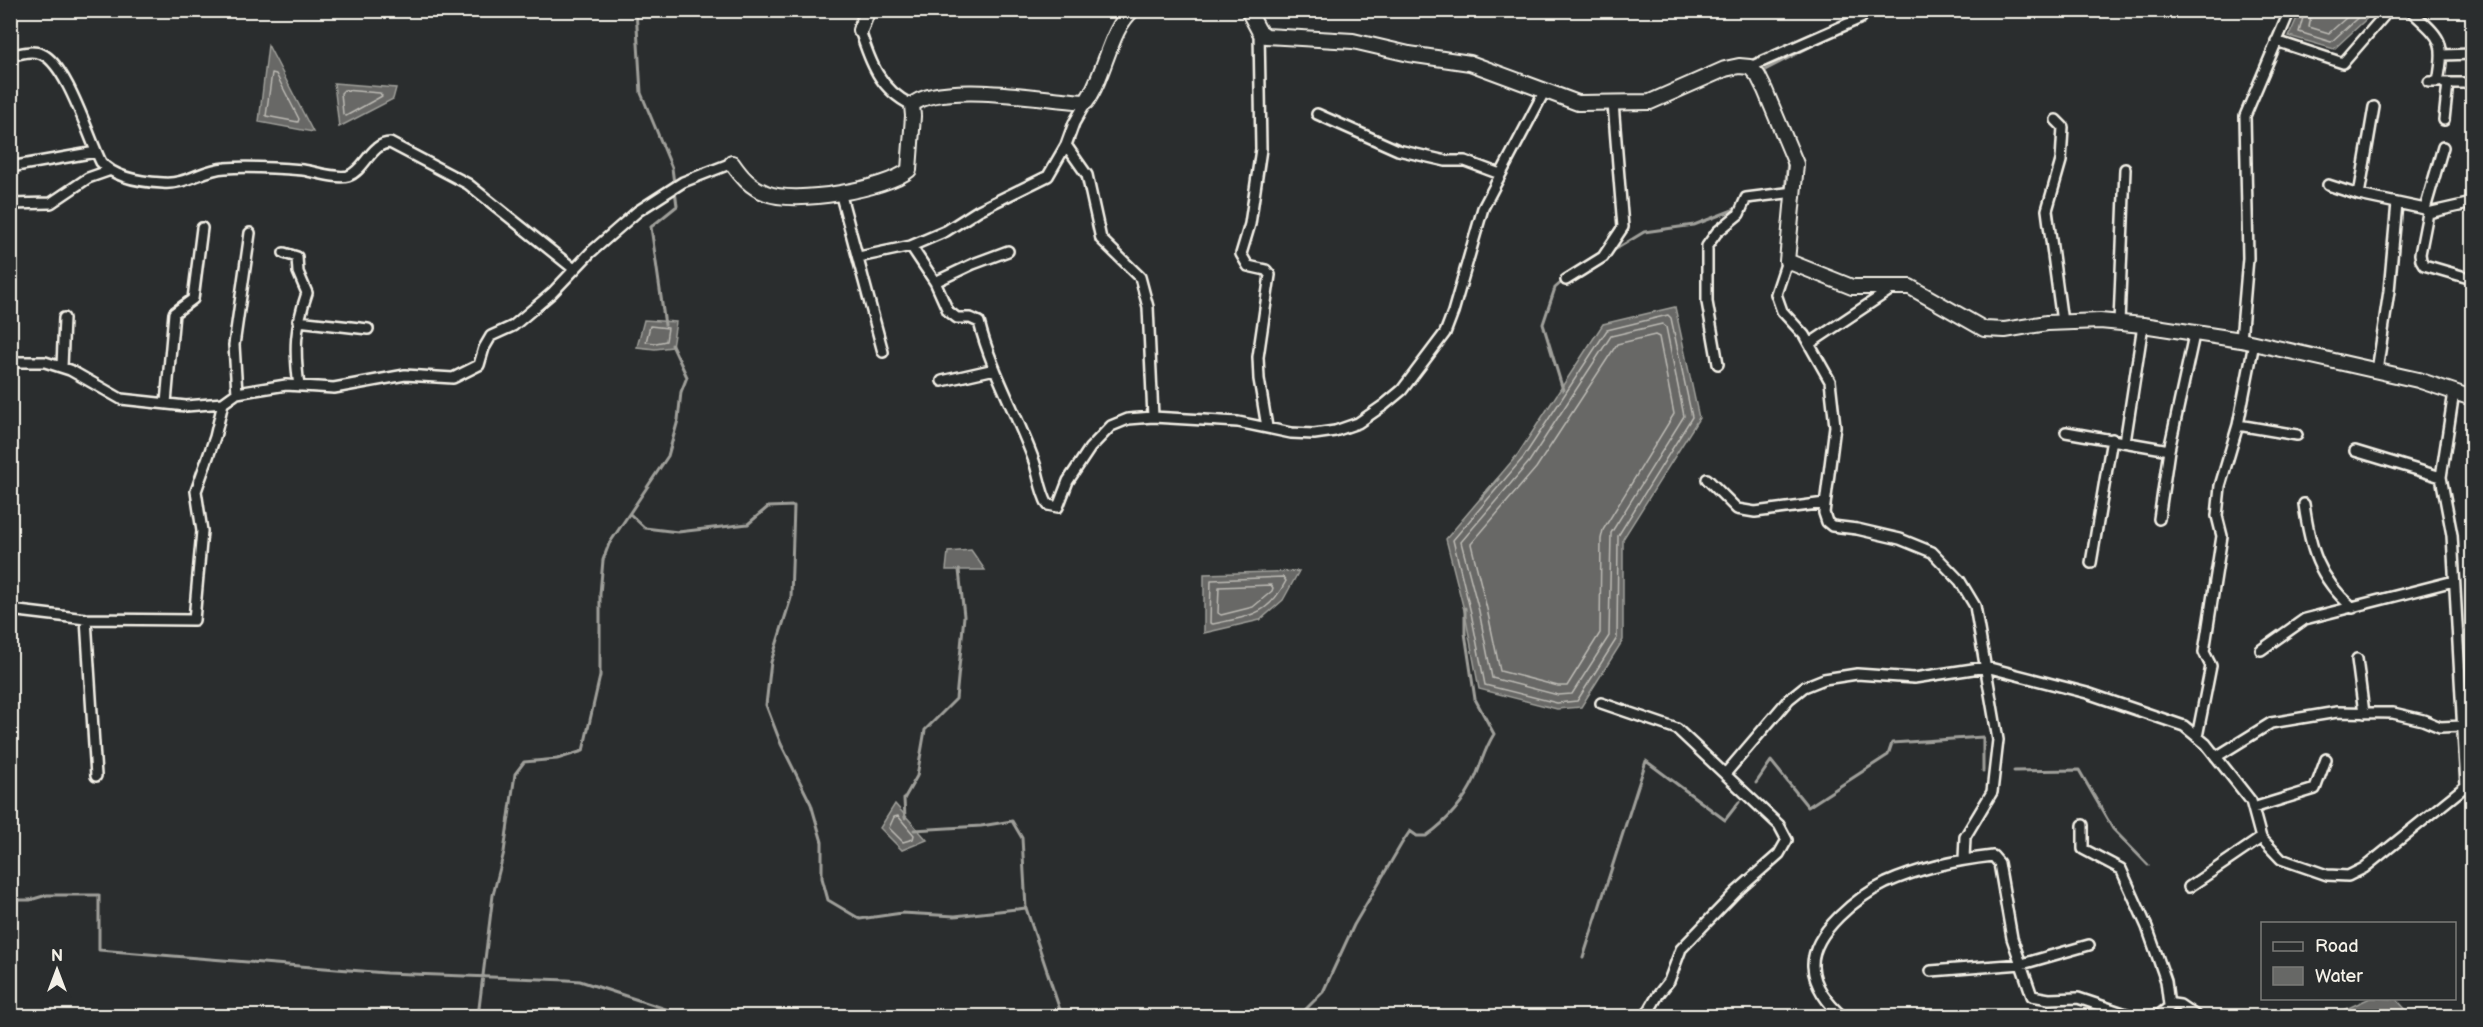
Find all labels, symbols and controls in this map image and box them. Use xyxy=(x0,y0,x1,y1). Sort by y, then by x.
legend xyxy=(2261,922,2456,1000)
text: Road xyxy=(2315,936,2359,957)
north arrow xyxy=(27,940,87,1000)
text: N xyxy=(51,947,63,966)
text: Water xyxy=(2315,966,2363,987)

